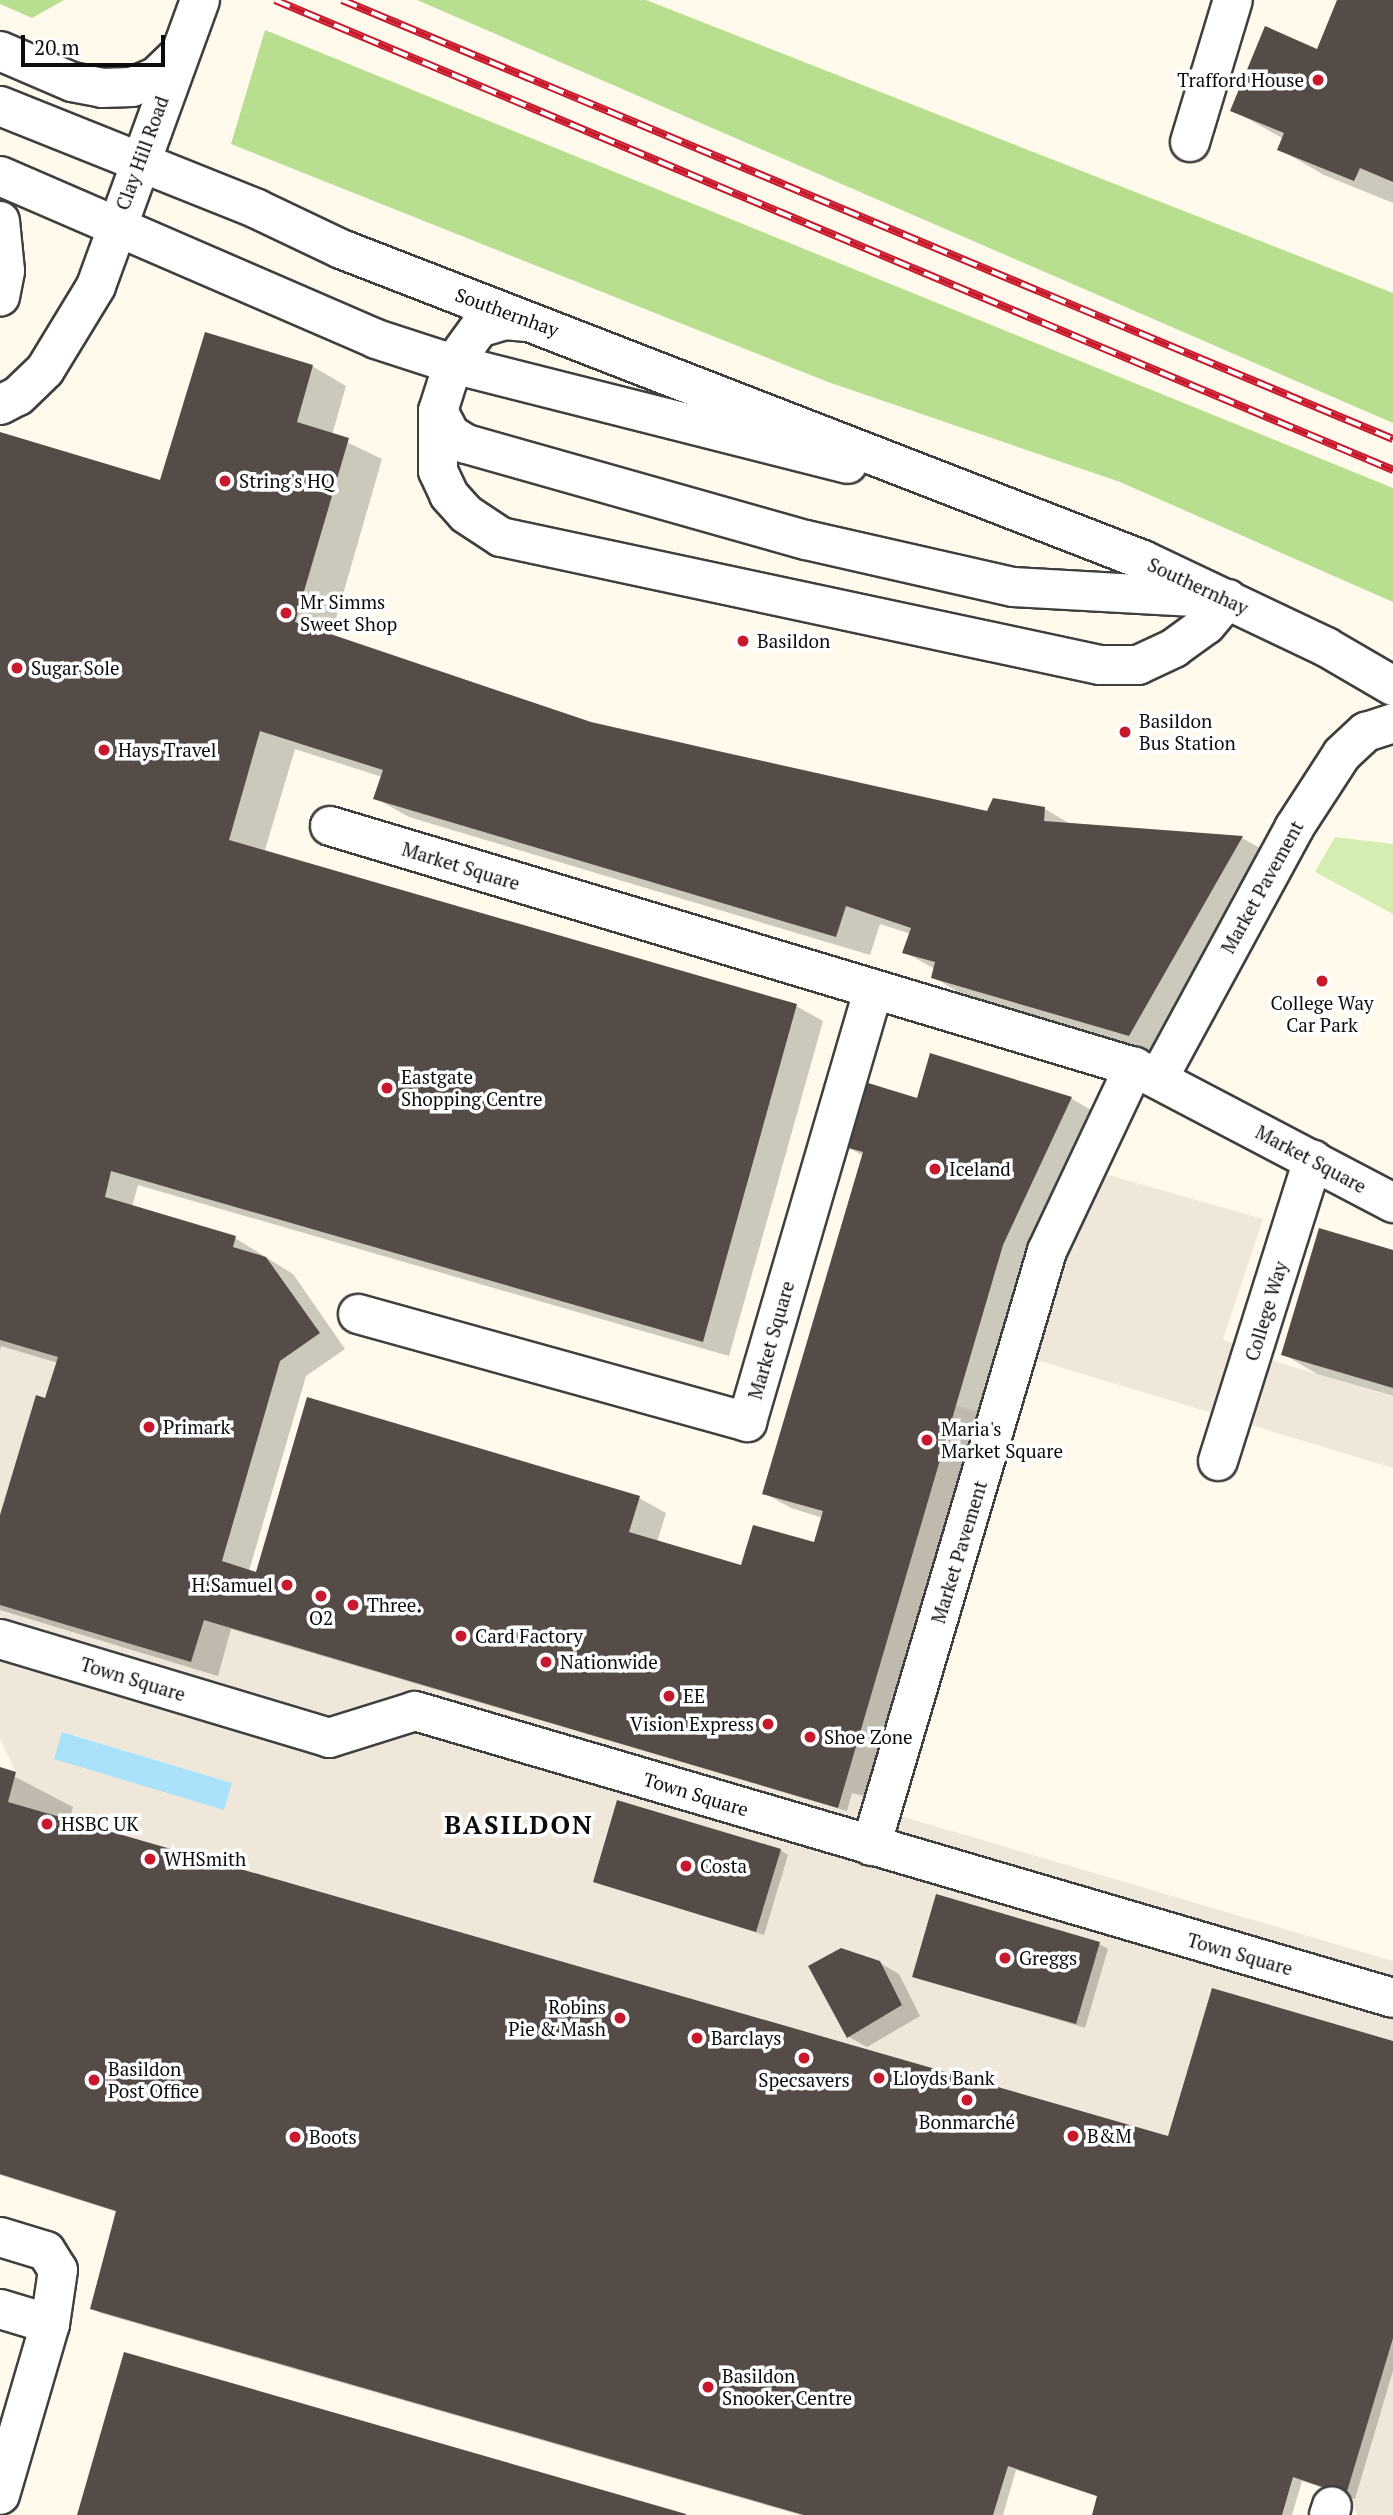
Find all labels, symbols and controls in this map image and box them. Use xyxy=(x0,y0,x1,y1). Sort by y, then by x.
scale bar xyxy=(24,21,168,65)
text: 20 m xyxy=(34,33,80,61)
place label: Trafford House xyxy=(1177,69,1304,91)
marker: Trafford House xyxy=(1310,72,1326,88)
street label: Clay Hill Road xyxy=(111,93,173,213)
street label: Southernhay xyxy=(452,283,562,341)
place label: String's HQ xyxy=(239,470,335,492)
marker: String's HQ xyxy=(217,473,233,489)
street label: Southernhay xyxy=(1144,553,1252,619)
place label: Mr Simms Sweet Shop xyxy=(300,591,397,635)
marker: Mr Simms Sweet Shop xyxy=(278,605,294,621)
place label: Basildon xyxy=(757,630,830,652)
marker: Basildon xyxy=(735,633,751,649)
place label: Sugar Sole xyxy=(31,657,120,679)
marker: Sugar Sole xyxy=(9,660,25,676)
place label: Basildon Bus Station xyxy=(1139,710,1236,754)
marker: Basildon Bus Station xyxy=(1117,724,1133,740)
place label: Hays Travel xyxy=(118,739,217,761)
marker: Hays Travel xyxy=(96,742,112,758)
street label: Market Pavement xyxy=(1216,817,1308,957)
street label: Market Square xyxy=(399,837,523,895)
marker: College Way Car Park xyxy=(1314,973,1330,989)
place label: College Way Car Park xyxy=(1270,992,1374,1036)
place label: Eastgate Shopping Centre xyxy=(401,1066,542,1110)
marker: Eastgate Shopping Centre xyxy=(379,1080,395,1096)
street label: Market Square xyxy=(1252,1120,1370,1198)
place label: Iceland xyxy=(949,1158,1011,1180)
marker: Iceland xyxy=(927,1161,943,1177)
street label: College Way xyxy=(1240,1258,1292,1364)
street label: Market Square xyxy=(743,1278,799,1402)
place label: Primark xyxy=(163,1416,230,1438)
place label: Maria's Market Square xyxy=(941,1418,1063,1462)
marker: Primark xyxy=(141,1419,157,1435)
marker: Maria's Market Square xyxy=(919,1432,935,1448)
street label: Market Pavement xyxy=(926,1478,992,1626)
place label: H.Samuel xyxy=(192,1574,273,1596)
marker: H.Samuel xyxy=(279,1577,295,1593)
marker: O2 xyxy=(313,1588,329,1604)
place label: Three. xyxy=(367,1594,422,1616)
marker: Three. xyxy=(345,1597,361,1613)
place label: O2 xyxy=(309,1607,333,1629)
place label: Card Factory xyxy=(475,1625,583,1647)
marker: Card Factory xyxy=(453,1628,469,1644)
place label: Nationwide xyxy=(560,1651,658,1673)
street label: Town Square xyxy=(78,1652,188,1706)
marker: Nationwide xyxy=(538,1654,554,1670)
place label: EE xyxy=(683,1685,705,1707)
marker: EE xyxy=(661,1688,677,1704)
place label: Vision Express xyxy=(630,1713,754,1735)
marker: Vision Express xyxy=(760,1716,776,1732)
place label: Shoe Zone xyxy=(824,1726,913,1748)
marker: Shoe Zone xyxy=(802,1729,818,1745)
street label: Town Square xyxy=(641,1767,751,1821)
district label: BASILDON xyxy=(445,1809,593,1841)
place label: HSBC UK xyxy=(61,1813,139,1835)
marker: HSBC UK xyxy=(39,1816,55,1832)
place label: WHSmith xyxy=(164,1848,246,1870)
marker: WHSmith xyxy=(142,1851,158,1867)
place label: Costa xyxy=(700,1855,747,1877)
marker: Costa xyxy=(678,1858,694,1874)
street label: Town Square xyxy=(1185,1928,1295,1980)
place label: Greggs xyxy=(1019,1947,1077,1969)
marker: Greggs xyxy=(997,1950,1013,1966)
place label: Robins Pie & Mash xyxy=(508,1996,606,2040)
marker: Robins Pie & Mash xyxy=(612,2010,628,2026)
place label: Barclays xyxy=(711,2027,782,2049)
marker: Barclays xyxy=(689,2030,705,2046)
marker: Specsavers xyxy=(796,2050,812,2066)
place label: Basildon Post Office xyxy=(108,2058,199,2102)
place label: Lloyds Bank xyxy=(893,2067,995,2089)
place label: Specsavers xyxy=(758,2069,850,2091)
marker: Lloyds Bank xyxy=(871,2070,887,2086)
marker: Basildon Post Office xyxy=(86,2072,102,2088)
marker: Bonmarché xyxy=(959,2092,975,2108)
place label: Bonmarché xyxy=(919,2111,1015,2133)
place label: B&M xyxy=(1087,2125,1132,2147)
place label: Boots xyxy=(309,2126,357,2148)
marker: B&M xyxy=(1065,2128,1081,2144)
marker: Boots xyxy=(287,2129,303,2145)
place label: Basildon Snooker Centre xyxy=(722,2365,852,2409)
marker: Basildon Snooker Centre xyxy=(700,2379,716,2395)

